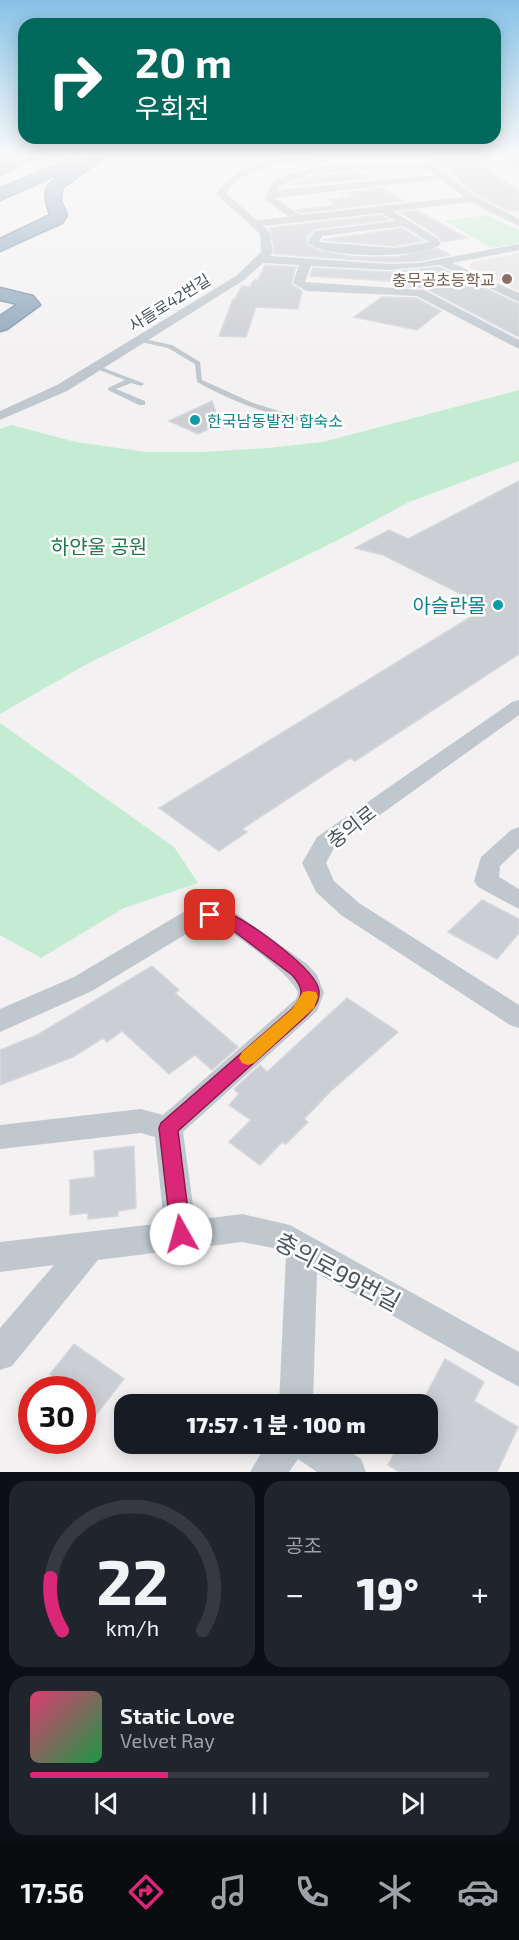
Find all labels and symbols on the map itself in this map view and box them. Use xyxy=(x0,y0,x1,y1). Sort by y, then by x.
street label: 사들로42번길 xyxy=(125,269,213,335)
place label: 충무공초등학교 xyxy=(392,270,495,289)
marker: 충무공초등학교 xyxy=(500,272,514,286)
place label: 한국남동발전 합숙소 xyxy=(207,411,343,430)
marker: 한국남동발전 합숙소 xyxy=(188,413,202,427)
park label: 하얀울 공원 xyxy=(51,534,147,558)
place label: 아슬란몰 xyxy=(412,593,486,617)
marker: 아슬란몰 xyxy=(491,598,505,612)
street label: 충의로 xyxy=(322,800,380,852)
pin xyxy=(184,889,235,940)
position arrow xyxy=(149,1202,213,1266)
street label: 충의로99번길 xyxy=(270,1226,406,1316)
speed limit sign: 30 xyxy=(18,1376,96,1454)

